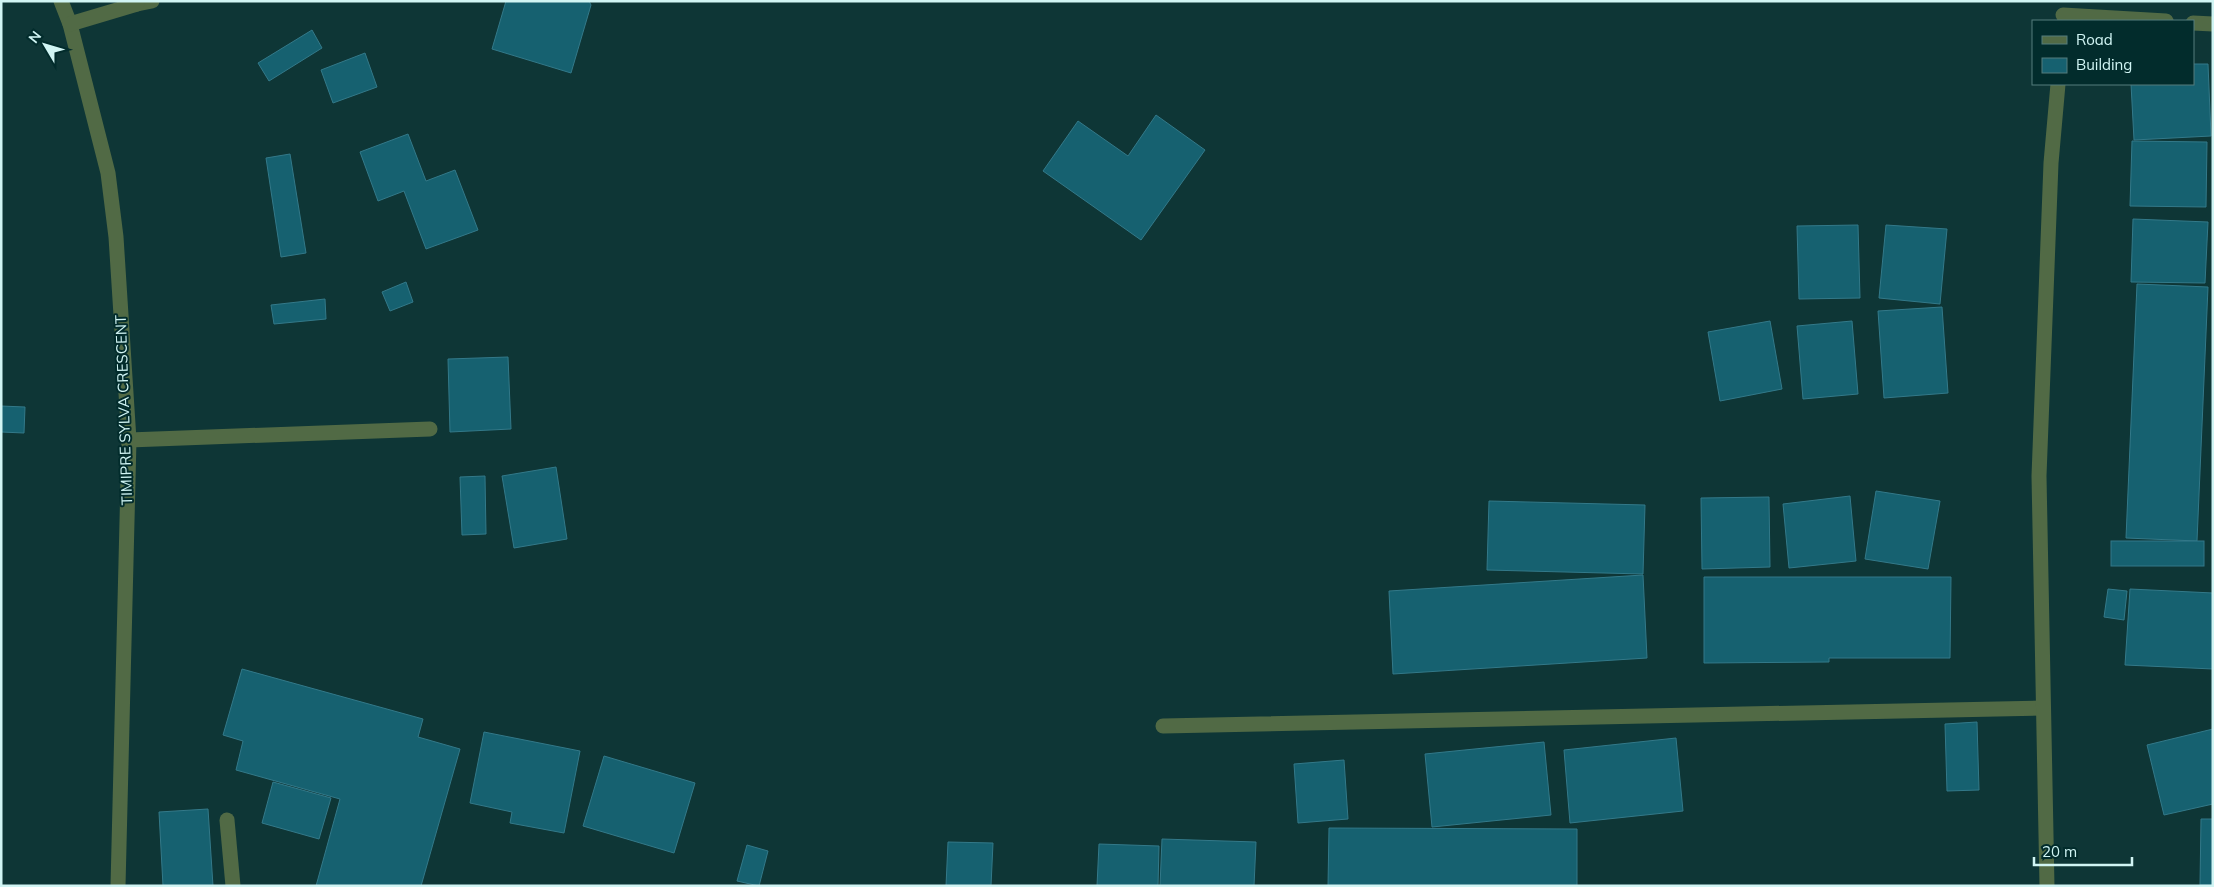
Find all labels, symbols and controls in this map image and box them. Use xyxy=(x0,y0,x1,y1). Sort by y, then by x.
north arrow xyxy=(20,20,70,70)
legend xyxy=(2032,20,2194,85)
text: N xyxy=(24,27,45,47)
text: Road xyxy=(2076,30,2113,49)
text: Building xyxy=(2076,55,2132,74)
street label: TIMIPRE SYLVA CRESCENT xyxy=(111,315,136,505)
scale bar xyxy=(2034,834,2132,866)
text: 20 m xyxy=(2042,842,2077,861)

